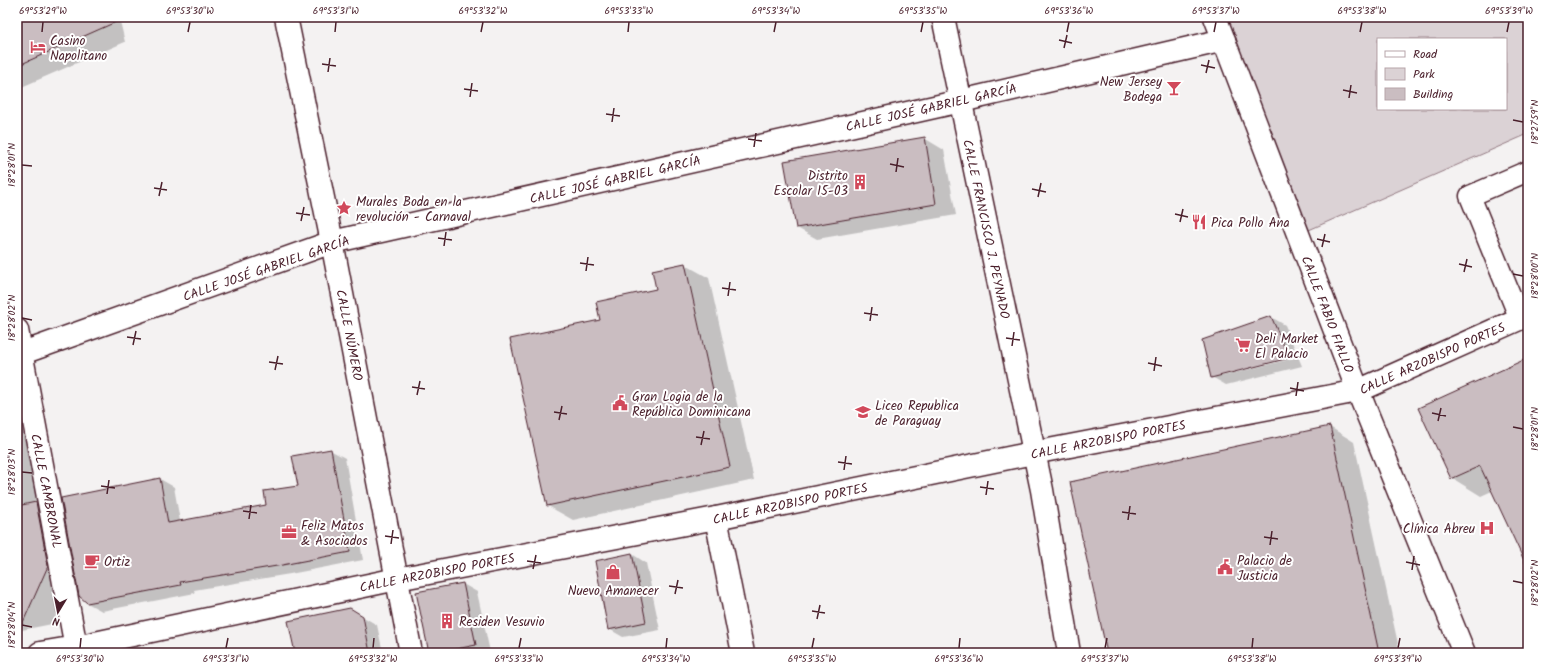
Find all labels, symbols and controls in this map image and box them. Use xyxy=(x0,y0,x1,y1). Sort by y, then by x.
text: 69°53'29"W xyxy=(19,3,67,19)
text: 69°53'30"W xyxy=(166,3,214,19)
text: 69°53'31"W xyxy=(313,3,359,19)
text: 69°53'32"W xyxy=(458,3,508,19)
text: 69°53'33"W xyxy=(605,3,654,19)
text: 69°53'34"W xyxy=(752,3,801,19)
text: 69°53'35"W xyxy=(899,3,947,19)
text: 69°53'36"W xyxy=(1045,3,1094,19)
text: 69°53'37"W xyxy=(1192,3,1240,19)
text: 69°53'38"W xyxy=(1337,3,1387,19)
text: 69°53'39"W xyxy=(1485,3,1533,19)
place label: Casino Napolitano xyxy=(50,31,107,67)
hotel icon: Casino Napolitano xyxy=(29,38,47,56)
legend xyxy=(1377,38,1507,110)
text: Road xyxy=(1413,45,1438,64)
text: Park xyxy=(1413,65,1435,84)
place label: New Jersey Bodega xyxy=(1100,72,1163,108)
street label: CALLE JOSÉ GABRIEL GARCÍA xyxy=(844,78,1019,138)
bar icon: New Jersey Bodega xyxy=(1165,79,1183,97)
text: Building xyxy=(1413,85,1453,104)
text: 18°27'59"N xyxy=(1527,99,1543,144)
street label: CALLE FRANCISCO J. PEYNADO xyxy=(956,138,1015,321)
text: 18°28'01"N xyxy=(4,143,20,187)
street label: CALLE JOSÉ GABRIEL GARCÍA xyxy=(528,150,703,210)
place label: Distrito Escolar 15-03 xyxy=(773,166,848,202)
building icon: Distrito Escolar 15-03 xyxy=(851,173,869,191)
place label: Murales Boda en la revolución - Carnaval xyxy=(356,192,471,228)
place icon: Murales Boda en la revolución - Carnaval xyxy=(335,199,353,217)
restaurant icon: Pica Pollo Ana xyxy=(1190,213,1208,231)
place label: Pica Pollo Ana xyxy=(1211,213,1290,234)
street label: CALLE JOSÉ GABRIEL GARCÍA xyxy=(180,231,353,308)
street label: CALLE FABIO FIALLO xyxy=(1295,253,1359,376)
text: 18°28'00"N xyxy=(1527,253,1543,299)
street label: CALLE NÚMERO xyxy=(329,288,368,383)
text: 18°28'02"N xyxy=(4,294,20,341)
street label: CALLE ARZOBISPO PORTES xyxy=(1356,318,1509,401)
place label: Deli Market El Palacio xyxy=(1255,329,1319,365)
supermarket icon: Deli Market El Palacio xyxy=(1234,336,1252,354)
place label: Gran Logia de la República Dominicana xyxy=(632,387,751,423)
public building icon: Gran Logia de la República Dominicana xyxy=(611,394,629,412)
place label: Liceo Republica de Paraguay xyxy=(875,396,959,432)
school or university icon: Liceo Republica de Paraguay xyxy=(854,403,872,421)
text: 18°28'01"N xyxy=(1527,407,1543,451)
street label: CALLE ARZOBISPO PORTES xyxy=(1029,415,1188,466)
street label: CALLE CAMBRONAL xyxy=(24,432,67,550)
text: 18°28'03"N xyxy=(4,448,20,495)
street label: CALLE ARZOBISPO PORTES xyxy=(711,478,870,531)
place label: Feliz Matos & Asociados xyxy=(301,516,368,552)
place label: Clínica Abreu xyxy=(1403,519,1476,540)
hospital icon: Clínica Abreu xyxy=(1478,519,1496,537)
office icon: Feliz Matos & Asociados xyxy=(280,523,298,541)
street label: CALLE ARZOBISPO PORTES xyxy=(358,548,517,599)
place label: Palacio de Justicia xyxy=(1237,551,1292,587)
cafe icon: Ortiz xyxy=(83,552,101,570)
place label: Ortiz xyxy=(104,552,130,573)
public building icon: Palacio de Justicia xyxy=(1216,558,1234,576)
text: 18°28'02"N xyxy=(1527,559,1543,606)
shop icon: Nuevo Amanecer xyxy=(604,563,622,581)
place label: Nuevo Amanecer xyxy=(568,581,659,602)
north arrow xyxy=(38,592,78,632)
text: 18°28'04"N xyxy=(4,602,20,648)
text: N xyxy=(51,611,61,630)
building icon: Residen Vesuvio xyxy=(438,612,456,630)
place label: Residen Vesuvio xyxy=(459,612,545,633)
text: 69°53'30"W xyxy=(56,651,104,667)
text: 69°53'31"W xyxy=(203,651,249,667)
text: 69°53'32"W xyxy=(348,651,398,667)
text: 69°53'33"W xyxy=(495,651,544,667)
text: 69°53'34"W xyxy=(642,651,691,667)
text: 69°53'35"W xyxy=(788,651,836,667)
text: 69°53'36"W xyxy=(935,651,984,667)
text: 69°53'37"W xyxy=(1081,651,1129,667)
text: 69°53'38"W xyxy=(1227,651,1277,667)
text: 69°53'39"W xyxy=(1374,651,1422,667)

